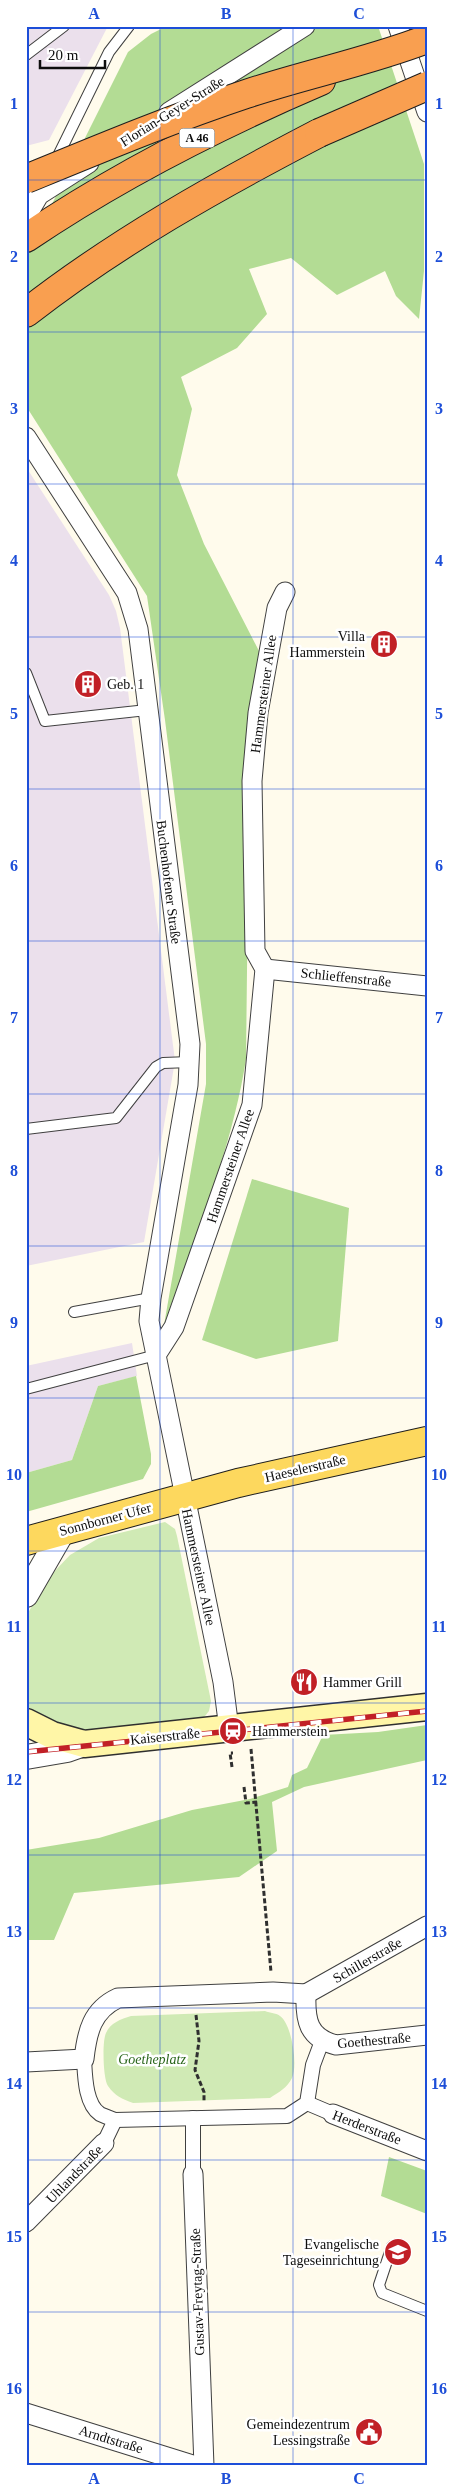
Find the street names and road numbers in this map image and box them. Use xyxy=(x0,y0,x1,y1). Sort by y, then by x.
street label: Florian-Geyer-Straße xyxy=(118,73,227,149)
road number: A 46 xyxy=(180,128,214,148)
street label: Hammersteiner Allee xyxy=(248,634,279,754)
street label: Buchenhofener Straße xyxy=(153,819,184,945)
street label: Schlieffenstraße xyxy=(300,965,392,990)
street label: Hammersteiner Allee xyxy=(204,1107,257,1225)
street label: Haeselerstraße xyxy=(263,1452,347,1485)
street label: Sonnborner Ufer xyxy=(58,1500,153,1539)
street label: Hammersteiner Allee xyxy=(179,1507,218,1627)
street label: Kaiserstraße xyxy=(129,1725,201,1748)
street label: Schillerstraße xyxy=(330,1935,404,1986)
street label: Goethestraße xyxy=(337,2030,411,2051)
street label: Herderstraße xyxy=(330,2108,403,2147)
street label: Uhlandstraße xyxy=(43,2142,106,2206)
street label: Gustav-Freytag-Straße xyxy=(188,2228,207,2356)
street label: Arndtstraße xyxy=(77,2423,145,2456)

